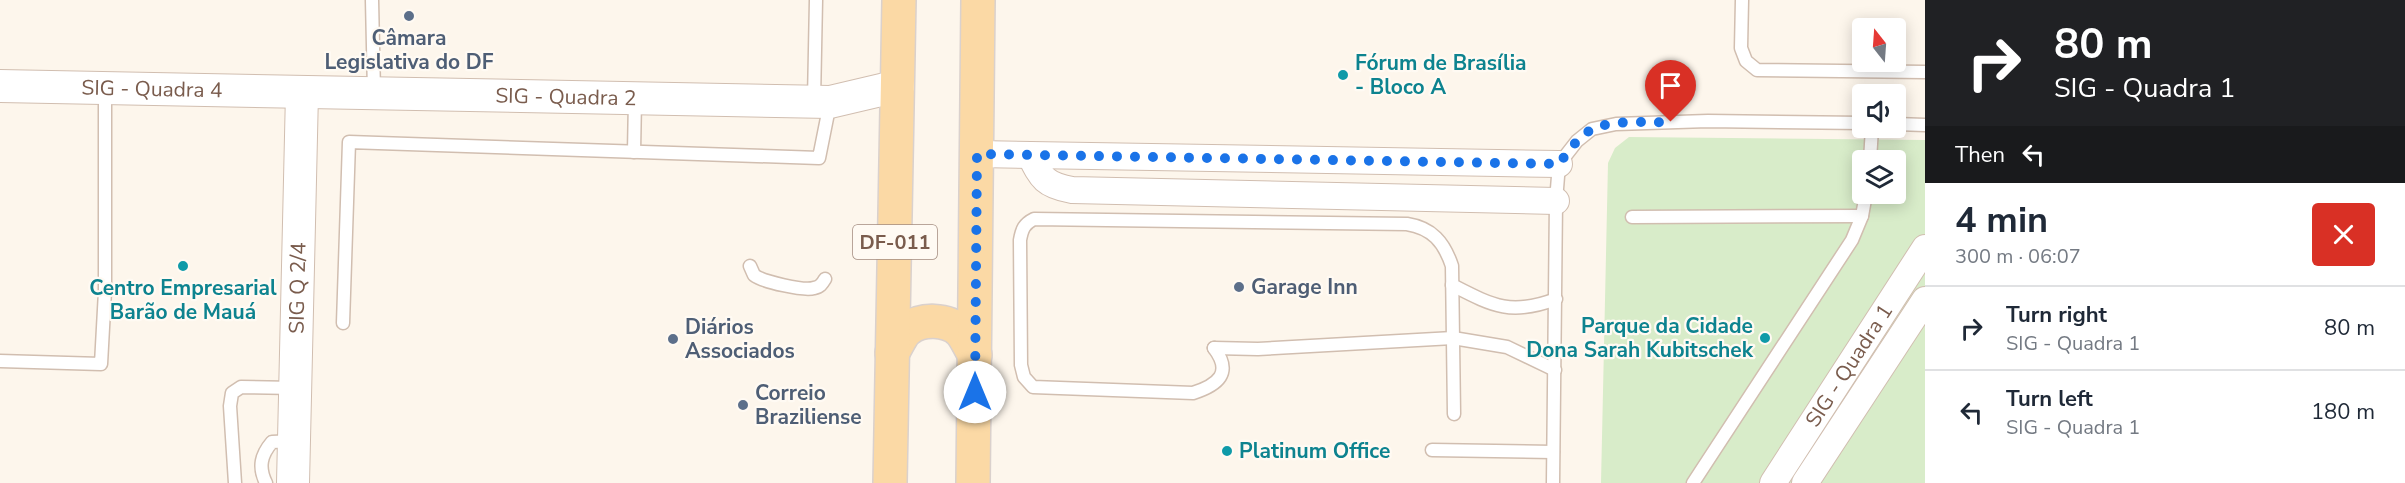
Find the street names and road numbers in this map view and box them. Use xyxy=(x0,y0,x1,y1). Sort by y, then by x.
street label: SIG - Quadra 4 xyxy=(81,74,223,104)
street label: SIG - Quadra 2 xyxy=(495,82,637,112)
road number: DF-011 xyxy=(853,225,937,259)
street label: SIG Q 2/4 xyxy=(282,242,313,334)
street label: SIG - Quadra 1 xyxy=(1799,299,1899,432)

